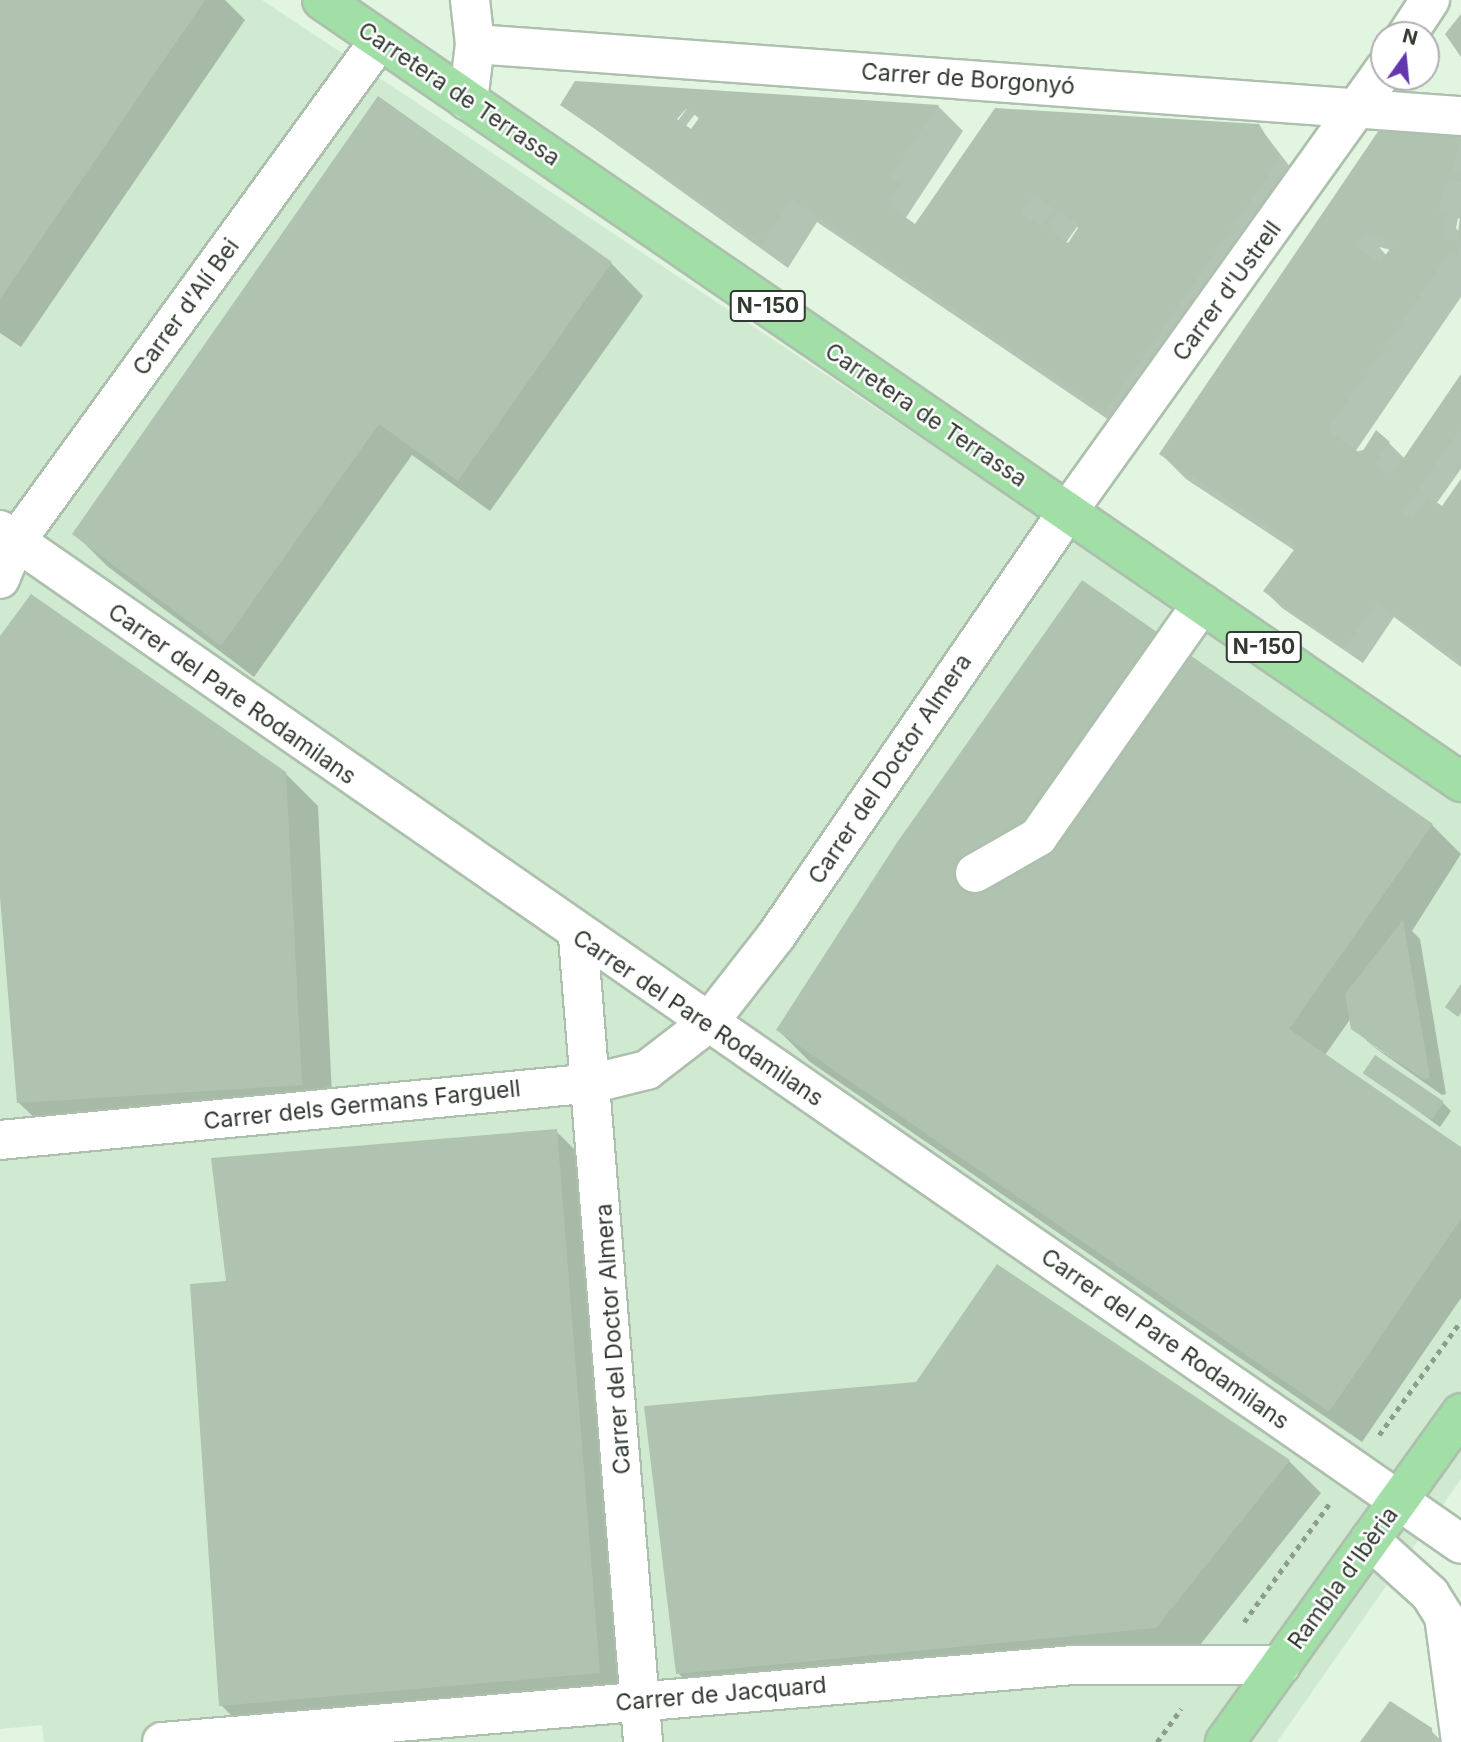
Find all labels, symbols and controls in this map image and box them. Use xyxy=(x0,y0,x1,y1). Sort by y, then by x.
street label: Carretera de Terrassa xyxy=(353,16,565,172)
north arrow xyxy=(1370,21,1440,91)
text: N xyxy=(1400,24,1420,50)
street label: Carrer de Borgonyó xyxy=(860,58,1076,100)
street label: Carrer d'Ustrell xyxy=(1167,216,1287,366)
street label: Carrer d'Alí Bei xyxy=(127,233,245,381)
road number: N-150 xyxy=(730,288,806,324)
street label: Carretera de Terrassa xyxy=(820,337,1032,493)
street label: Carrer del Pare Rodamilans xyxy=(103,598,361,790)
road number: N-150 xyxy=(1226,630,1302,664)
street label: Carrer del Doctor Almera xyxy=(803,649,977,889)
street label: Carrer del Pare Rodamilans xyxy=(568,924,828,1112)
street label: Carrer dels Germans Farguell xyxy=(202,1075,522,1135)
street label: Carrer del Doctor Almera xyxy=(590,1203,636,1475)
street label: Carrer del Pare Rodamilans xyxy=(1036,1243,1294,1435)
street label: Rambla d'Ibèria xyxy=(1282,1502,1404,1654)
street label: Carrer de Jacquard xyxy=(614,1671,828,1717)

